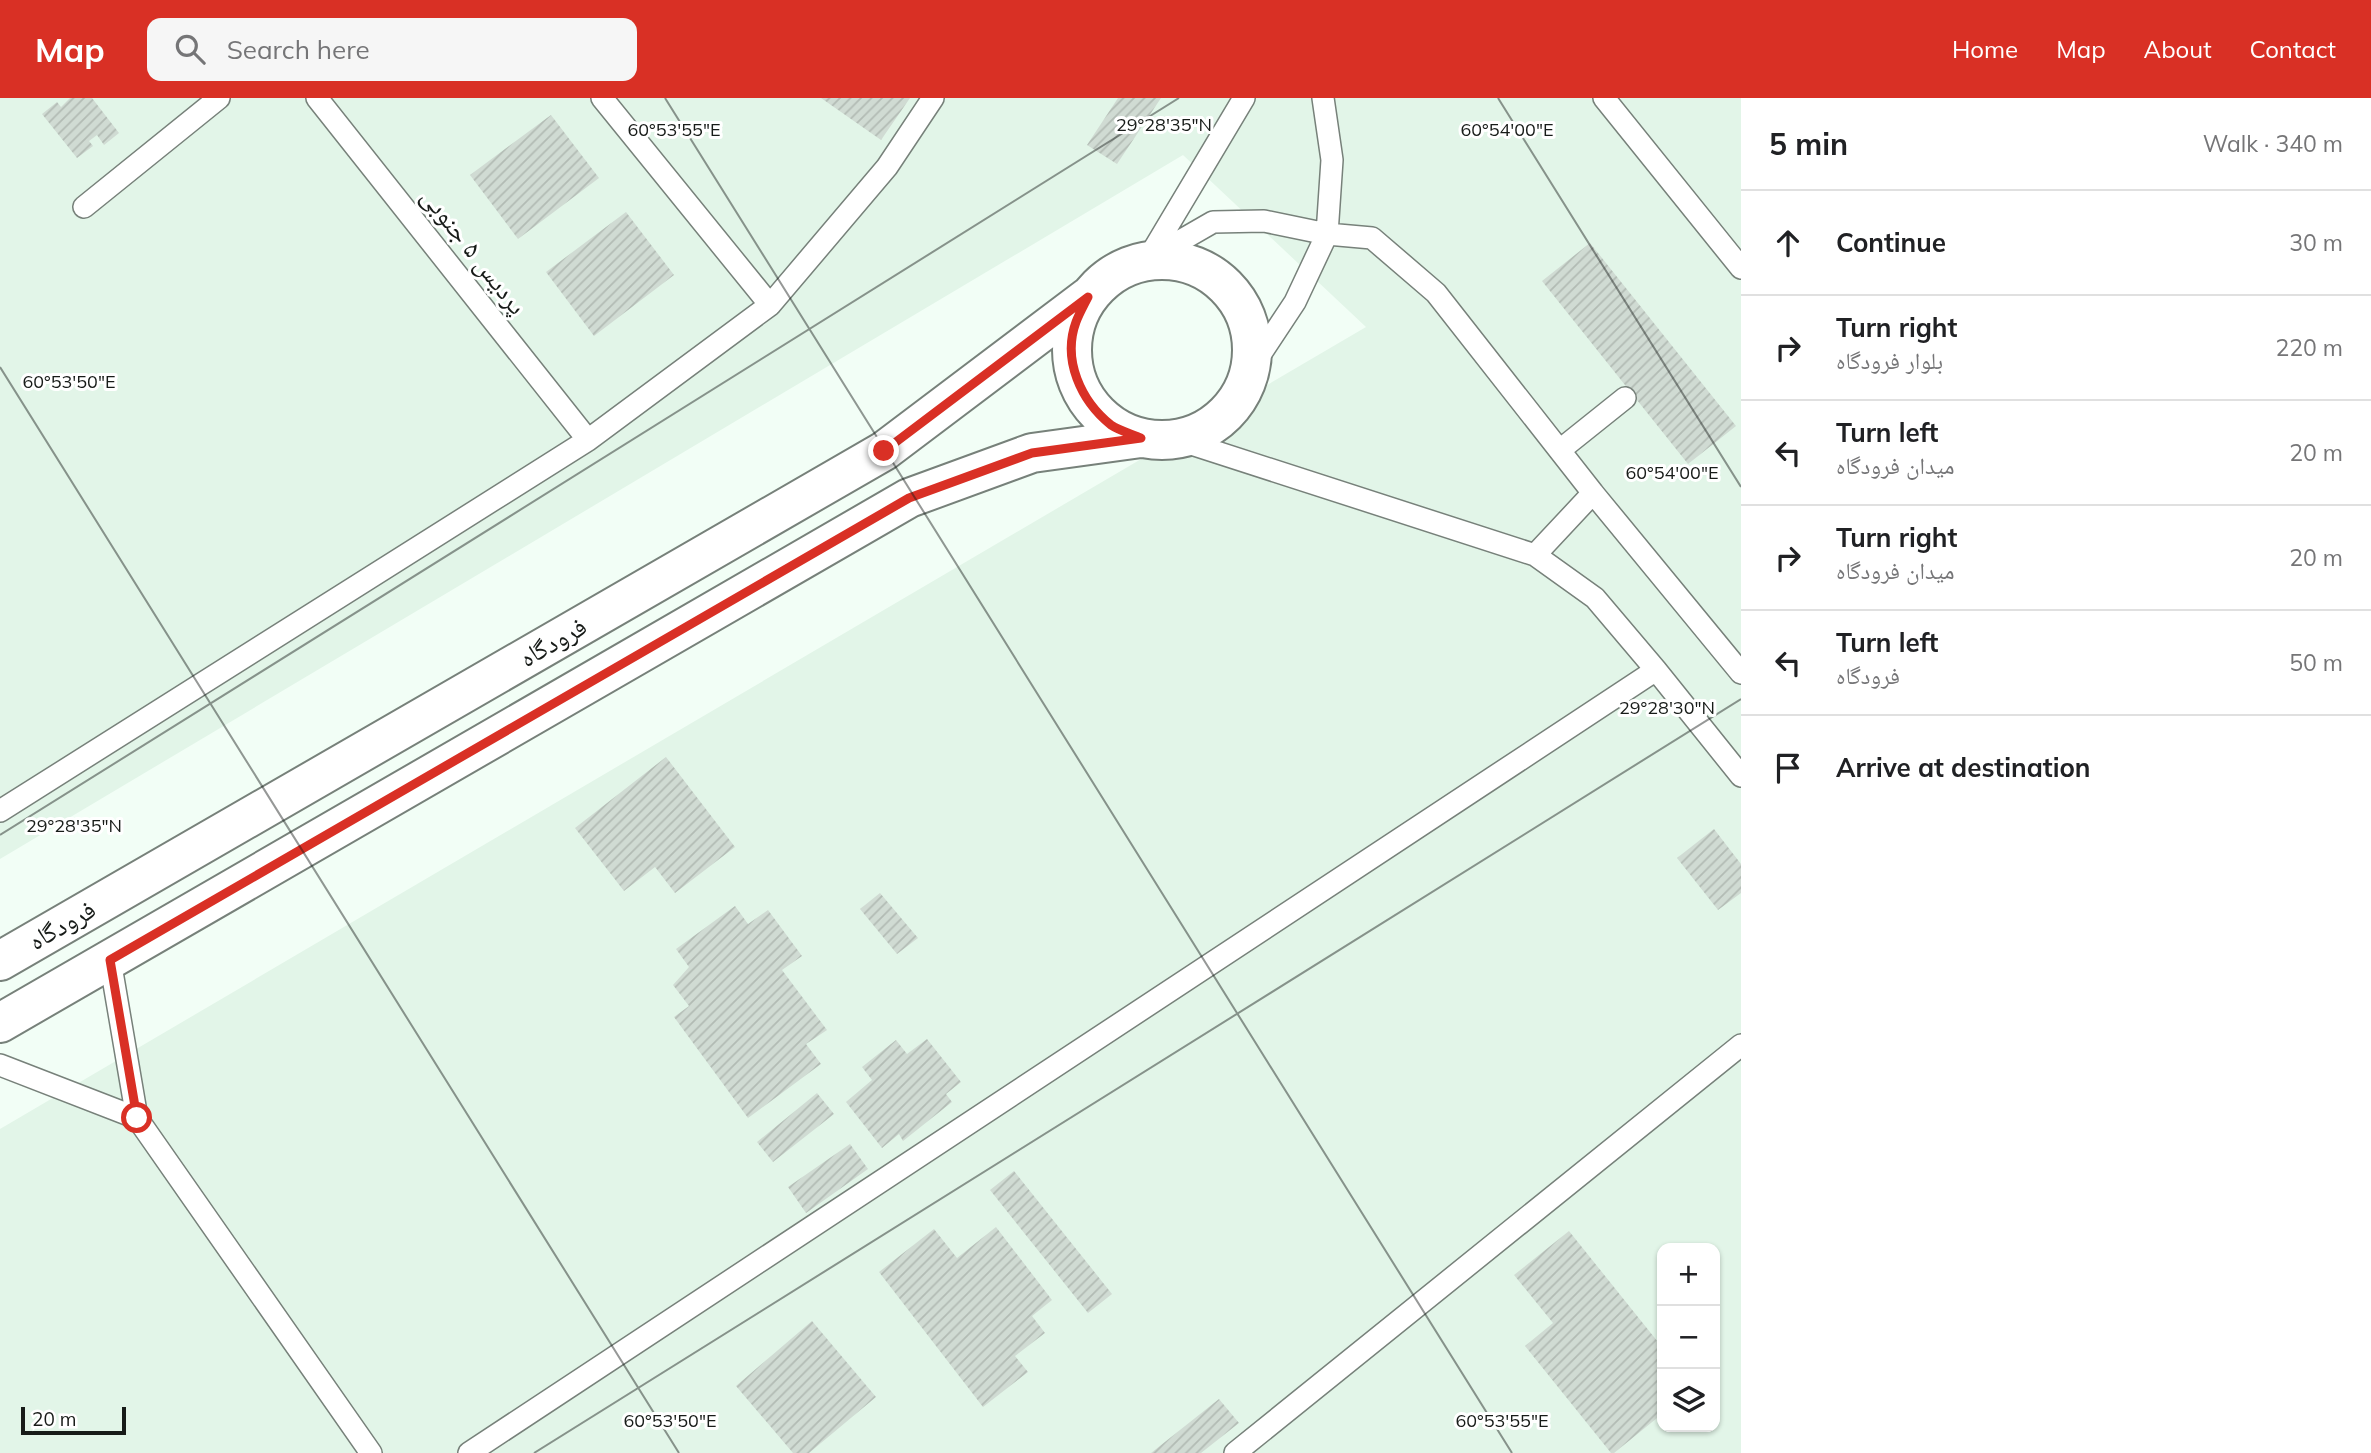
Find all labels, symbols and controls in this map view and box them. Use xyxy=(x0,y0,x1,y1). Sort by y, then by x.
search box xyxy=(147,18,637,81)
text: Map xyxy=(35,29,105,70)
icon: search xyxy=(171,30,209,68)
text: Search here xyxy=(227,33,370,66)
text: Home xyxy=(1952,34,2018,64)
text: Map xyxy=(2056,34,2106,64)
text: About xyxy=(2144,34,2212,64)
text: Contact xyxy=(2250,34,2336,64)
text: 29°28'35"N xyxy=(1116,113,1212,136)
text: 60°53'55"E xyxy=(627,118,721,141)
text: 60°54'00"E xyxy=(1460,118,1554,141)
text: 5 min xyxy=(1769,125,1848,163)
text: Walk · 340 m xyxy=(2203,129,2343,158)
street label: پردیس ۵ جنوبی xyxy=(414,181,534,321)
icon: ahead xyxy=(1769,224,1807,262)
text: Continue xyxy=(1836,226,1946,259)
text: 30 m xyxy=(2289,228,2343,257)
text: Turn right xyxy=(1836,311,1957,344)
icon: right xyxy=(1769,329,1807,367)
text: 220 m xyxy=(2275,333,2343,362)
text: بلوار فرودگاه xyxy=(1836,346,1943,375)
text: 60°53'50"E xyxy=(22,370,116,393)
text: Turn left xyxy=(1836,416,1938,449)
icon: left xyxy=(1769,434,1807,472)
route end xyxy=(868,435,899,466)
text: 20 m xyxy=(2289,438,2343,467)
text: میدان فرودگاه xyxy=(1836,451,1955,480)
text: 60°54'00"E xyxy=(1625,461,1719,484)
text: Turn right xyxy=(1836,521,1957,554)
icon: right xyxy=(1769,539,1807,577)
text: 20 m xyxy=(2289,543,2343,572)
text: میدان فرودگاه xyxy=(1836,556,1955,585)
street label: فرودگاه xyxy=(513,609,592,674)
text: Turn left xyxy=(1836,626,1938,659)
icon: left xyxy=(1769,644,1807,682)
text: 50 m xyxy=(2289,648,2343,677)
text: فرودگاه xyxy=(1836,661,1900,690)
text: 29°28'30"N xyxy=(1619,696,1715,719)
icon: arrive xyxy=(1769,749,1807,787)
text: Arrive at destination xyxy=(1836,751,2091,784)
text: 29°28'35"N xyxy=(26,814,122,837)
street label: فرودگاه xyxy=(22,892,101,957)
route start xyxy=(121,1102,152,1133)
map controls xyxy=(1657,1243,1720,1432)
button: + xyxy=(1657,1243,1720,1306)
button: − xyxy=(1657,1306,1720,1369)
button: layers xyxy=(1657,1369,1720,1432)
scale bar xyxy=(21,1404,126,1436)
text: 20 m xyxy=(32,1407,76,1431)
text: 60°53'50"E xyxy=(623,1409,717,1432)
text: 60°53'55"E xyxy=(1455,1409,1549,1432)

